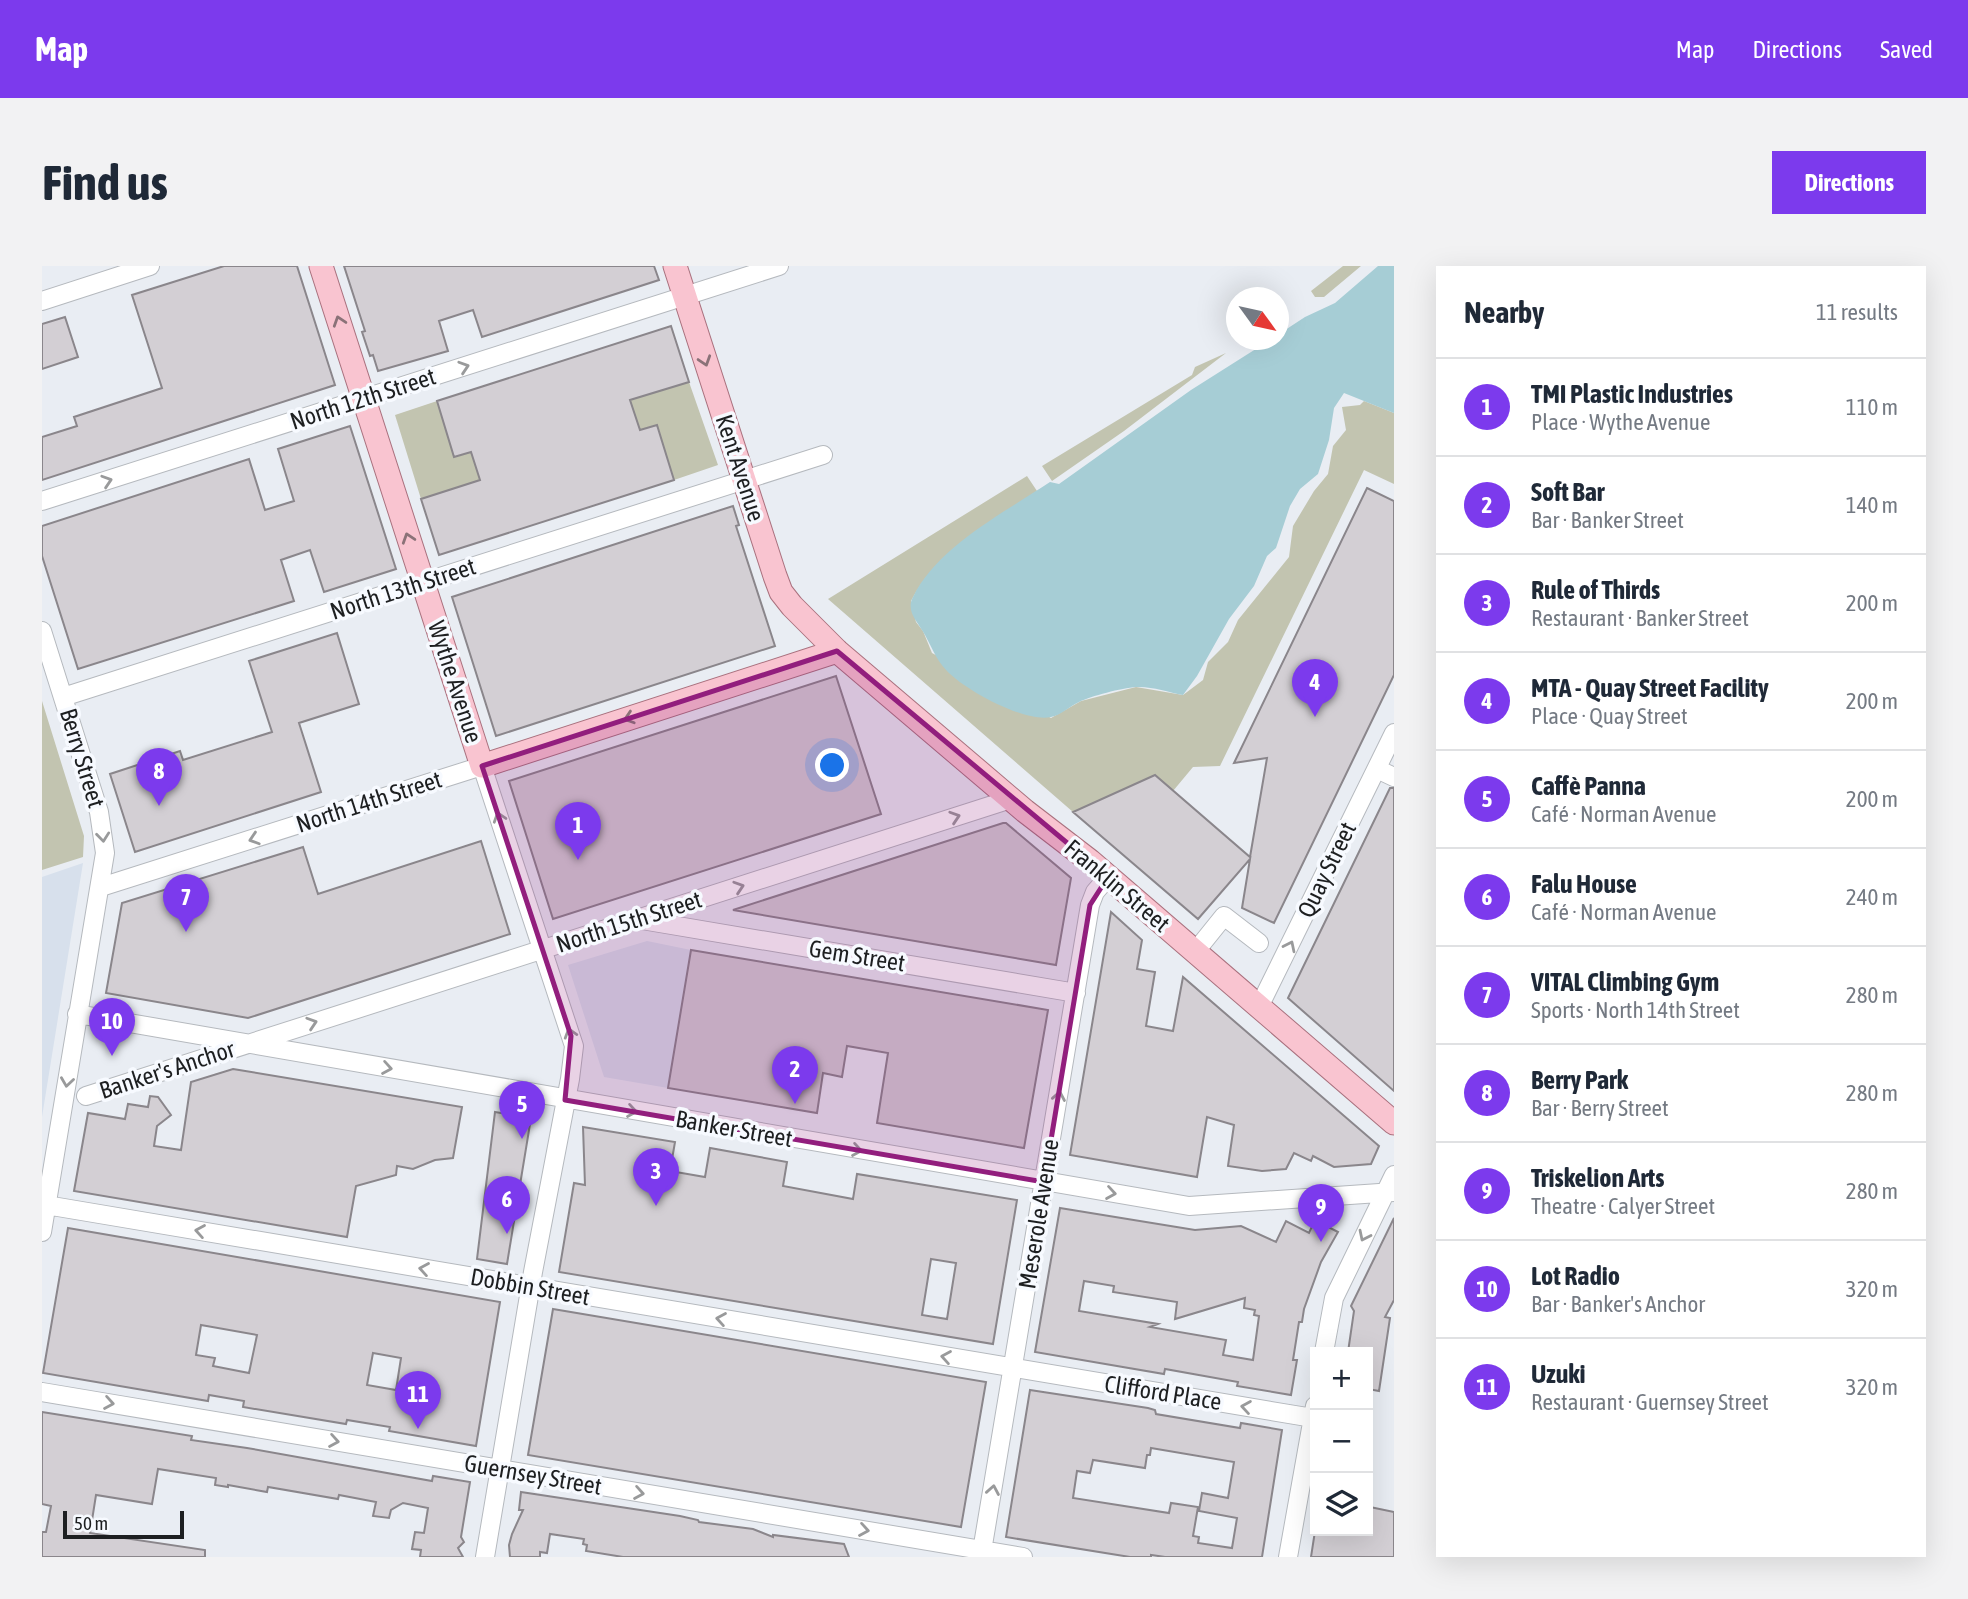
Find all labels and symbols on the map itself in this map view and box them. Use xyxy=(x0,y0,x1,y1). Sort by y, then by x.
north arrow xyxy=(1226,287,1289,350)
one-way arrow xyxy=(332,316,347,328)
one-way arrow xyxy=(697,355,711,367)
one-way arrow xyxy=(457,361,470,375)
street label: North 12th Street xyxy=(287,362,439,435)
street label: Kent Avenue xyxy=(711,411,770,525)
one-way arrow xyxy=(101,474,113,489)
one-way arrow xyxy=(402,532,416,545)
street label: North 13th Street xyxy=(327,552,479,625)
street label: Wythe Avenue xyxy=(423,618,488,746)
pin: 4 xyxy=(1292,659,1338,717)
street label: Berry Street xyxy=(55,705,110,811)
one-way arrow xyxy=(624,710,636,725)
pin: 8 xyxy=(136,748,182,806)
your location xyxy=(815,748,849,782)
street label: North 14th Street xyxy=(293,765,445,838)
pin: 1 xyxy=(555,802,601,860)
one-way arrow xyxy=(493,811,508,823)
one-way arrow xyxy=(949,811,961,825)
street label: Quay Street xyxy=(1292,818,1361,922)
one-way arrow xyxy=(248,830,260,845)
one-way arrow xyxy=(96,832,111,843)
street label: Franklin Street xyxy=(1059,834,1175,937)
pin: 7 xyxy=(163,874,209,932)
one-way arrow xyxy=(732,881,744,895)
street label: North 15th Street xyxy=(553,885,705,958)
street label: Gem Street xyxy=(807,935,907,976)
one-way arrow xyxy=(1281,941,1295,953)
pin: 10 xyxy=(89,998,135,1056)
one-way arrow xyxy=(305,1017,318,1031)
one-way arrow xyxy=(563,1027,578,1039)
street label: Banker's Anchor xyxy=(96,1035,239,1104)
pin: 2 xyxy=(772,1046,818,1104)
one-way arrow xyxy=(381,1060,393,1075)
one-way arrow xyxy=(60,1076,75,1087)
pin: 5 xyxy=(499,1081,545,1139)
one-way arrow xyxy=(1050,1090,1065,1102)
one-way arrow xyxy=(627,1103,638,1118)
street label: Banker Street xyxy=(674,1105,795,1152)
street label: Meserole Avenue xyxy=(1013,1137,1064,1291)
one-way arrow xyxy=(851,1141,863,1156)
pin: 3 xyxy=(633,1148,679,1206)
pin: 6 xyxy=(484,1176,530,1234)
pin: 9 xyxy=(1298,1184,1344,1242)
one-way arrow xyxy=(1106,1185,1117,1200)
one-way arrow xyxy=(194,1224,206,1239)
one-way arrow xyxy=(1358,1229,1372,1241)
one-way arrow xyxy=(419,1262,430,1277)
street label: Dobbin Street xyxy=(468,1263,592,1310)
one-way arrow xyxy=(715,1312,727,1327)
one-way arrow xyxy=(940,1350,952,1365)
street label: Clifford Place xyxy=(1103,1370,1223,1415)
pin: 11 xyxy=(395,1371,441,1429)
one-way arrow xyxy=(103,1395,115,1410)
one-way arrow xyxy=(1240,1400,1252,1415)
one-way arrow xyxy=(328,1433,340,1448)
street label: Guernsey Street xyxy=(462,1449,604,1500)
one-way arrow xyxy=(985,1484,1000,1496)
one-way arrow xyxy=(634,1485,645,1500)
scale bar xyxy=(63,1508,184,1540)
one-way arrow xyxy=(858,1522,870,1537)

